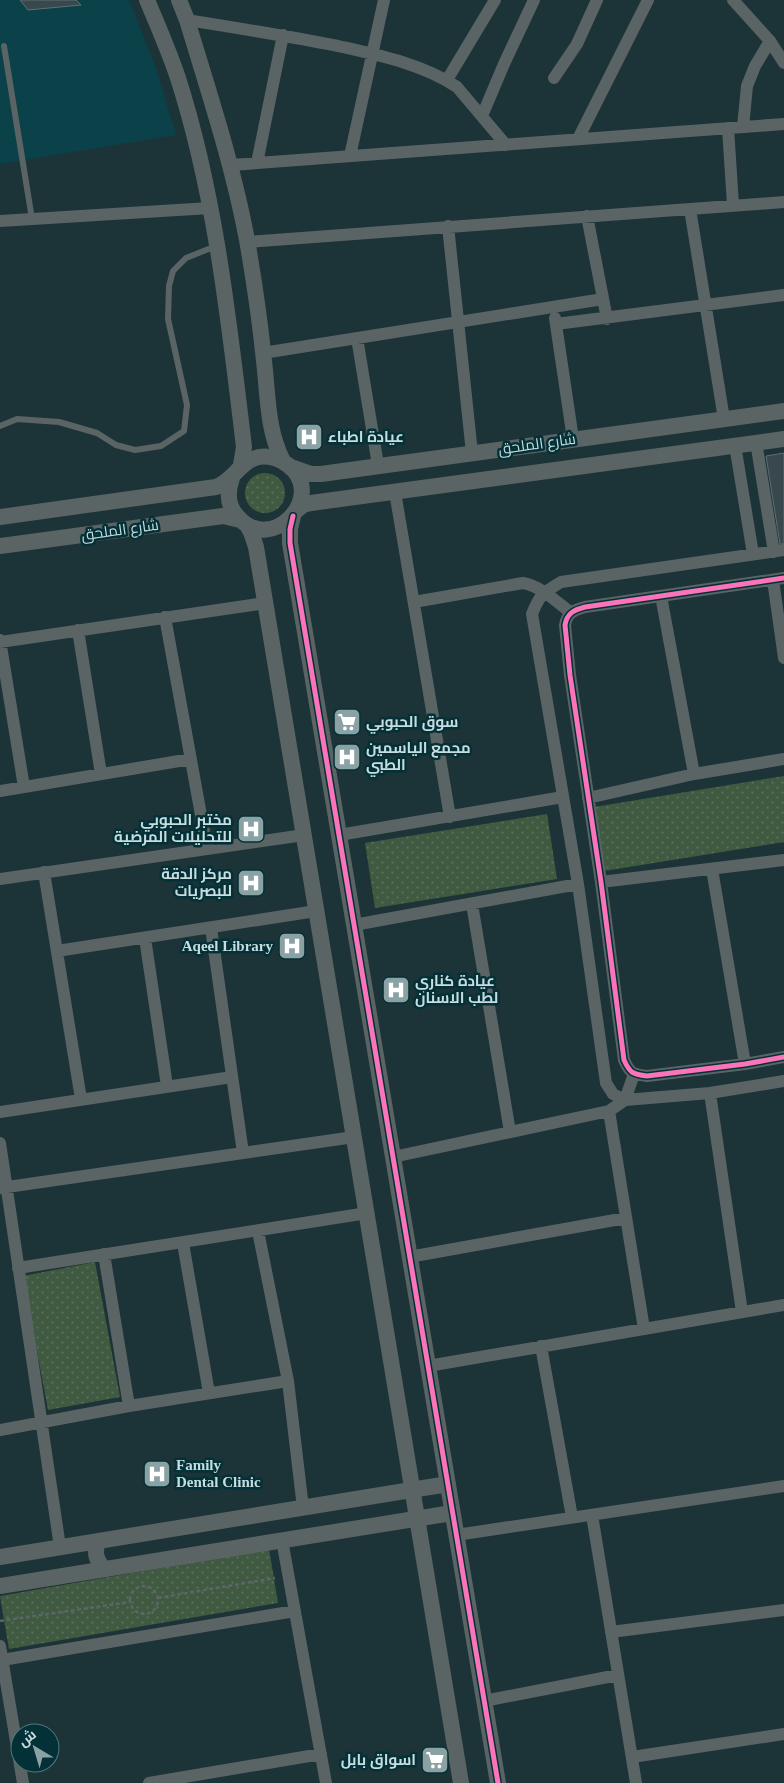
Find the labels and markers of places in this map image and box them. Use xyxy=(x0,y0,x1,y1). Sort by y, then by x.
hospital icon: عيادة اطباء xyxy=(294,422,324,452)
place label: عيادة اطباء xyxy=(328,429,404,445)
supermarket icon: سوق الحبوبي xyxy=(332,707,362,737)
place label: سوق الحبوبي xyxy=(366,714,458,734)
place label: مجمع الياسمين الطبي xyxy=(366,740,471,777)
hospital icon: مجمع الياسمين الطبي xyxy=(332,742,362,772)
place label: مختبر الحبوبي للتحليلات المرضية xyxy=(114,812,232,846)
hospital icon: مختبر الحبوبي للتحليلات المرضية xyxy=(236,814,266,844)
place label: مركز الدقة للبصريات xyxy=(161,866,232,900)
hospital icon: مركز الدقة للبصريات xyxy=(236,868,266,898)
hospital icon: Aqeel Library xyxy=(277,931,307,961)
place label: Aqeel Library xyxy=(182,938,273,954)
place label: عيادة كناري لطب الاسنان xyxy=(415,973,498,1007)
hospital icon: عيادة كناري لطب الاسنان xyxy=(381,975,411,1005)
place label: Family Dental Clinic xyxy=(176,1457,261,1490)
hospital icon: Family Dental Clinic xyxy=(142,1459,172,1489)
supermarket icon: اسواق بابل xyxy=(420,1745,450,1775)
place label: اسواق بابل xyxy=(341,1752,416,1769)

